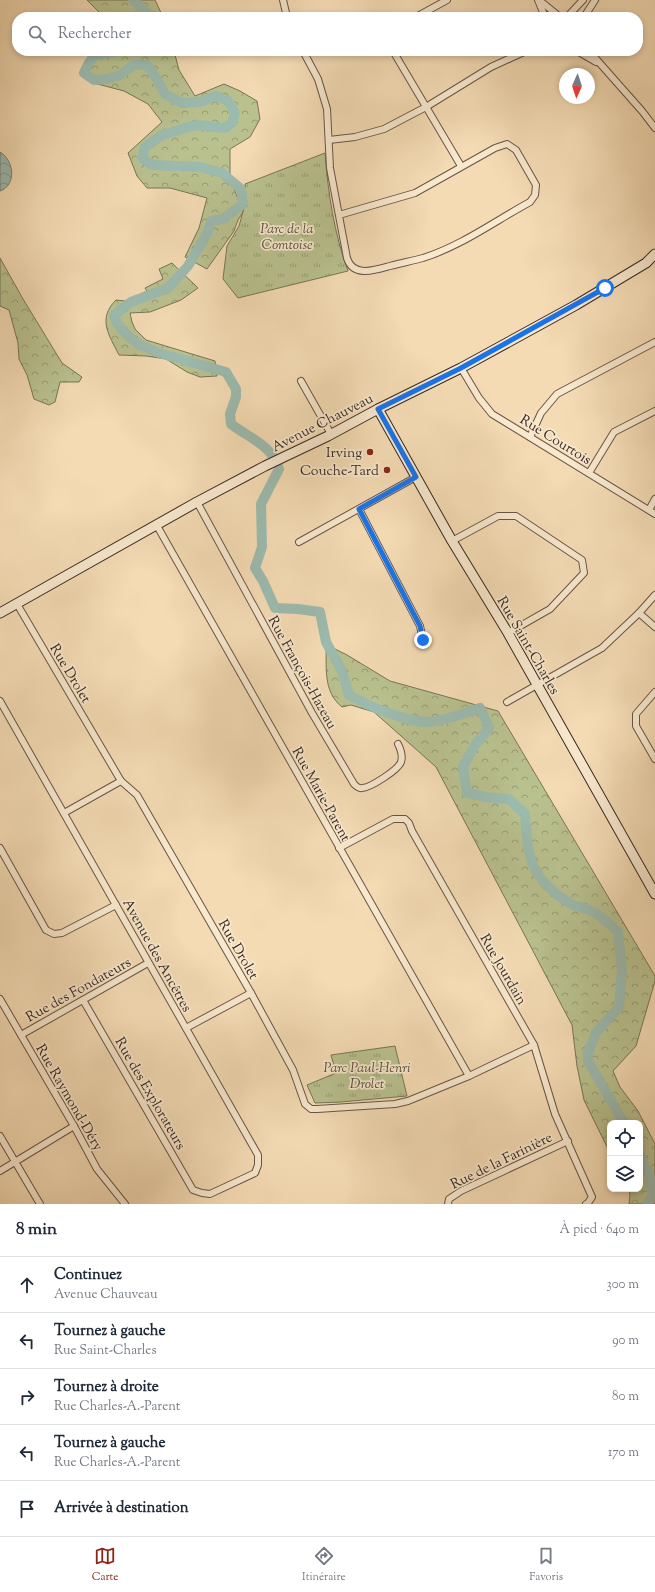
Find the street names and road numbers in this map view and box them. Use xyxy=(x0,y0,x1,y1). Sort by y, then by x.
street label: Avenue Chauveau xyxy=(269,390,377,458)
street label: Rue Courtois xyxy=(515,411,595,471)
street label: Rue Saint-Charles xyxy=(491,593,564,699)
street label: Rue François-Hazeau xyxy=(262,613,341,733)
street label: Rue Drolet xyxy=(44,641,95,708)
street label: Rue Marie-Parent xyxy=(286,744,355,846)
street label: Avenue des Ancêtres xyxy=(117,896,196,1016)
street label: Rue Drolet xyxy=(212,916,263,984)
street label: Rue Jourdain xyxy=(474,931,531,1009)
street label: Rue des Fondateurs xyxy=(23,953,135,1028)
street label: Rue des Explorateurs xyxy=(109,1034,190,1154)
street label: Rue Raymond-Déry xyxy=(30,1041,107,1155)
street label: Rue de la Farinière xyxy=(447,1128,556,1195)

